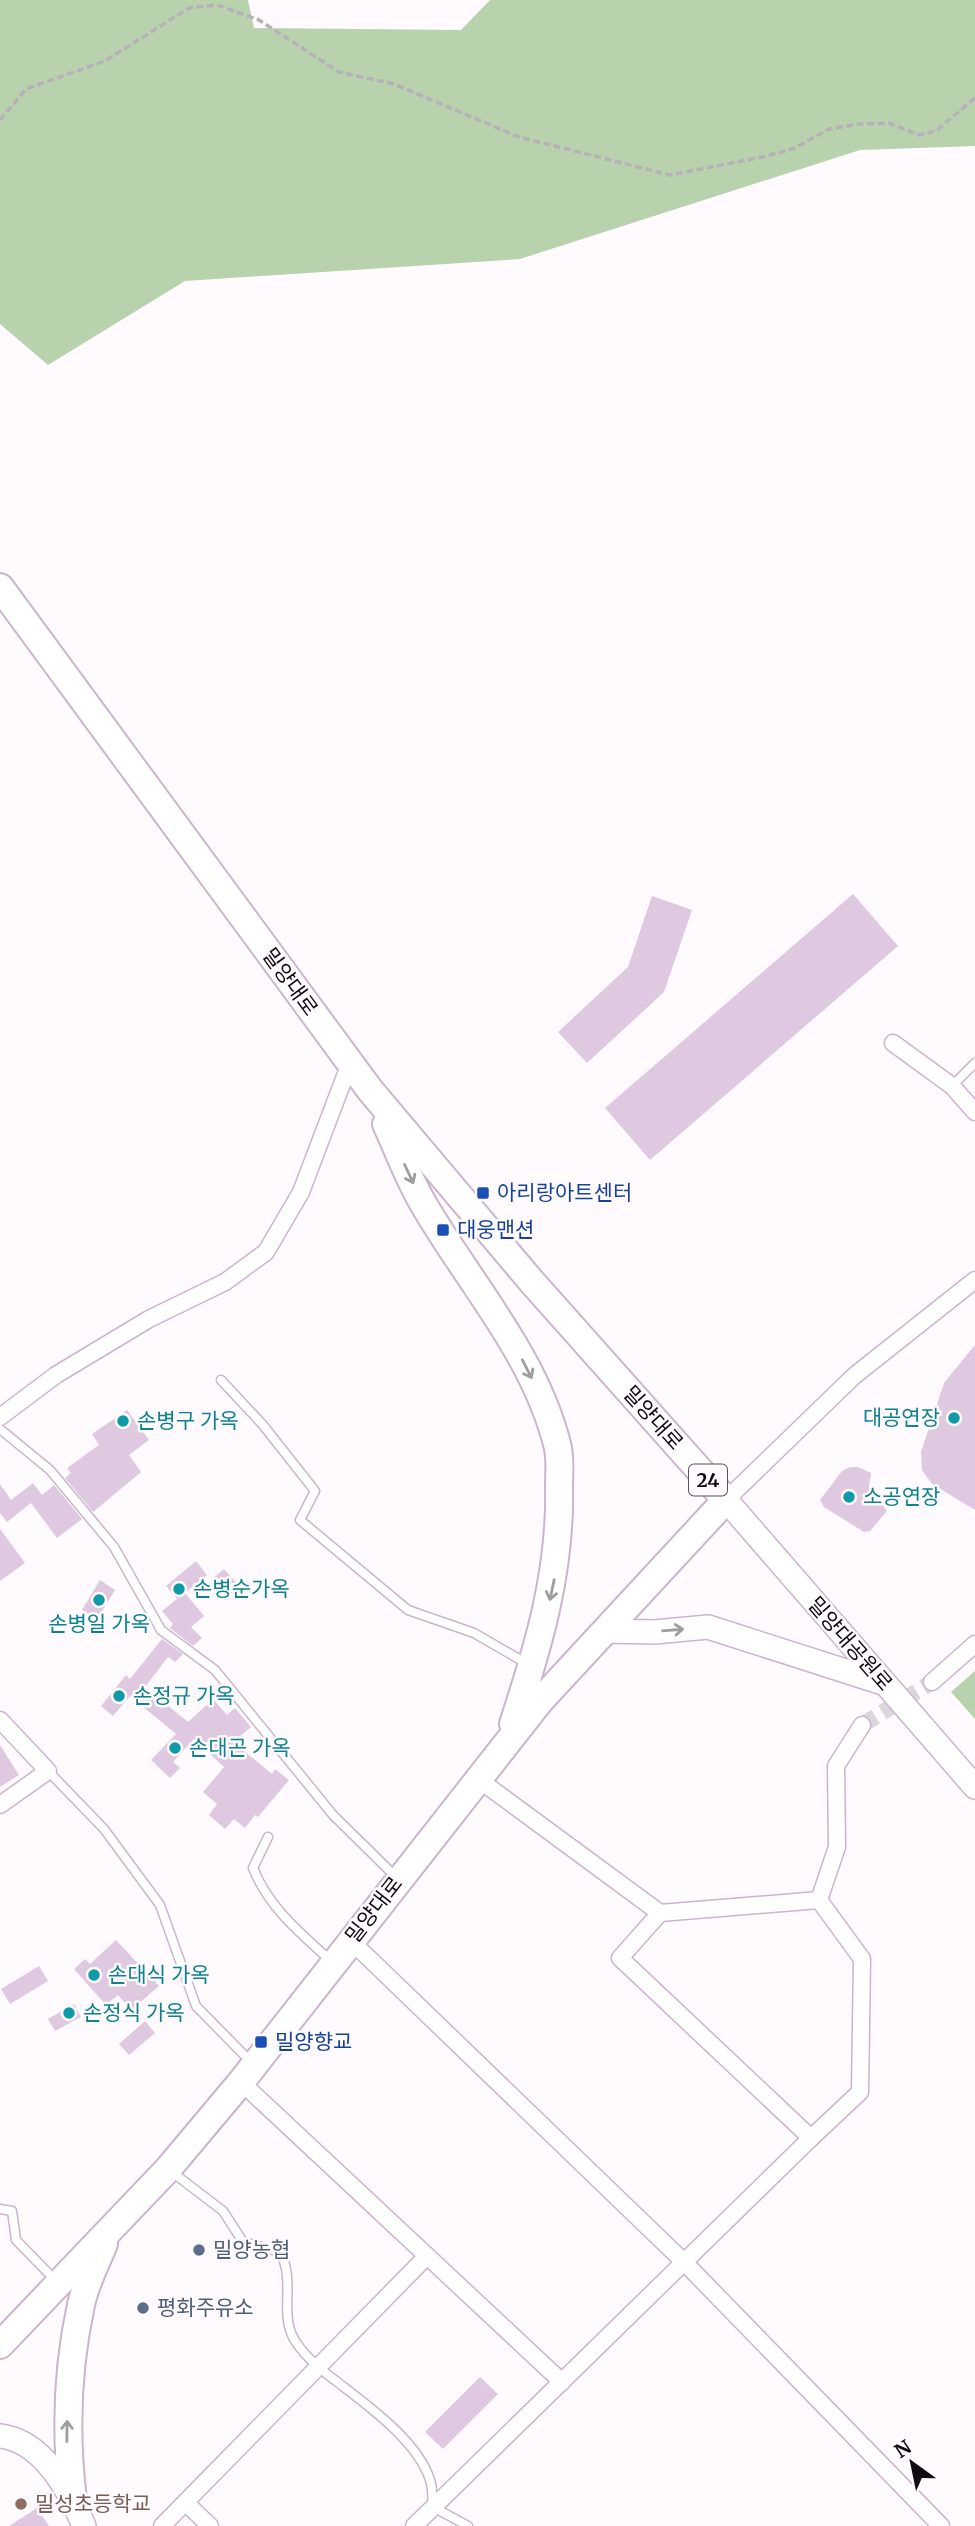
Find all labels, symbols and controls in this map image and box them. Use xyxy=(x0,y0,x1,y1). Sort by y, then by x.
street label: 밀양대로 xyxy=(257,943,324,1021)
one-way arrow xyxy=(404,1164,417,1185)
place label: 아리랑아트센터 xyxy=(497,1179,632,1206)
marker: 아리랑아트센터 xyxy=(475,1185,491,1201)
place label: 대웅맨션 xyxy=(457,1216,534,1243)
marker: 대웅맨션 xyxy=(435,1222,451,1238)
one-way arrow xyxy=(520,1358,534,1379)
street label: 밀양대로 xyxy=(617,1380,689,1455)
place label: 대공연장 xyxy=(863,1404,940,1431)
place label: 손병구 가옥 xyxy=(137,1407,239,1434)
marker: 대공연장 xyxy=(946,1410,962,1426)
marker: 손병구 가옥 xyxy=(115,1413,131,1429)
road number: 24 xyxy=(689,1464,727,1496)
place label: 소공연장 xyxy=(863,1483,940,1510)
marker: 소공연장 xyxy=(841,1489,857,1505)
place label: 손병순가옥 xyxy=(193,1575,290,1602)
one-way arrow xyxy=(544,1578,558,1601)
marker: 손병순가옥 xyxy=(171,1581,187,1597)
street label: 밀양대공원로 xyxy=(802,1591,899,1696)
marker: 손병일 가옥 xyxy=(91,1592,107,1608)
place label: 손병일 가옥 xyxy=(48,1610,150,1637)
one-way arrow xyxy=(661,1623,683,1636)
place label: 손정규 가옥 xyxy=(133,1682,235,1709)
marker: 손정규 가옥 xyxy=(111,1688,127,1704)
place label: 손대곤 가옥 xyxy=(189,1734,291,1761)
marker: 손대곤 가옥 xyxy=(167,1740,183,1756)
street label: 밀양대로 xyxy=(339,1871,408,1948)
place label: 손대식 가옥 xyxy=(108,1961,210,1988)
marker: 손대식 가옥 xyxy=(86,1967,102,1983)
place label: 손정식 가옥 xyxy=(83,1999,185,2026)
marker: 손정식 가옥 xyxy=(61,2005,77,2021)
place label: 밀양향교 xyxy=(275,2028,352,2055)
marker: 밀양향교 xyxy=(253,2034,269,2050)
place label: 밀양농협 xyxy=(213,2236,290,2263)
marker: 밀양농협 xyxy=(191,2242,207,2258)
place label: 평화주유소 xyxy=(157,2294,254,2321)
marker: 평화주유소 xyxy=(135,2300,151,2316)
one-way arrow xyxy=(61,2420,74,2443)
north arrow xyxy=(877,2428,947,2498)
text: N xyxy=(890,2435,916,2463)
place label: 밀성초등학교 xyxy=(35,2490,151,2517)
marker: 밀성초등학교 xyxy=(13,2496,29,2512)

